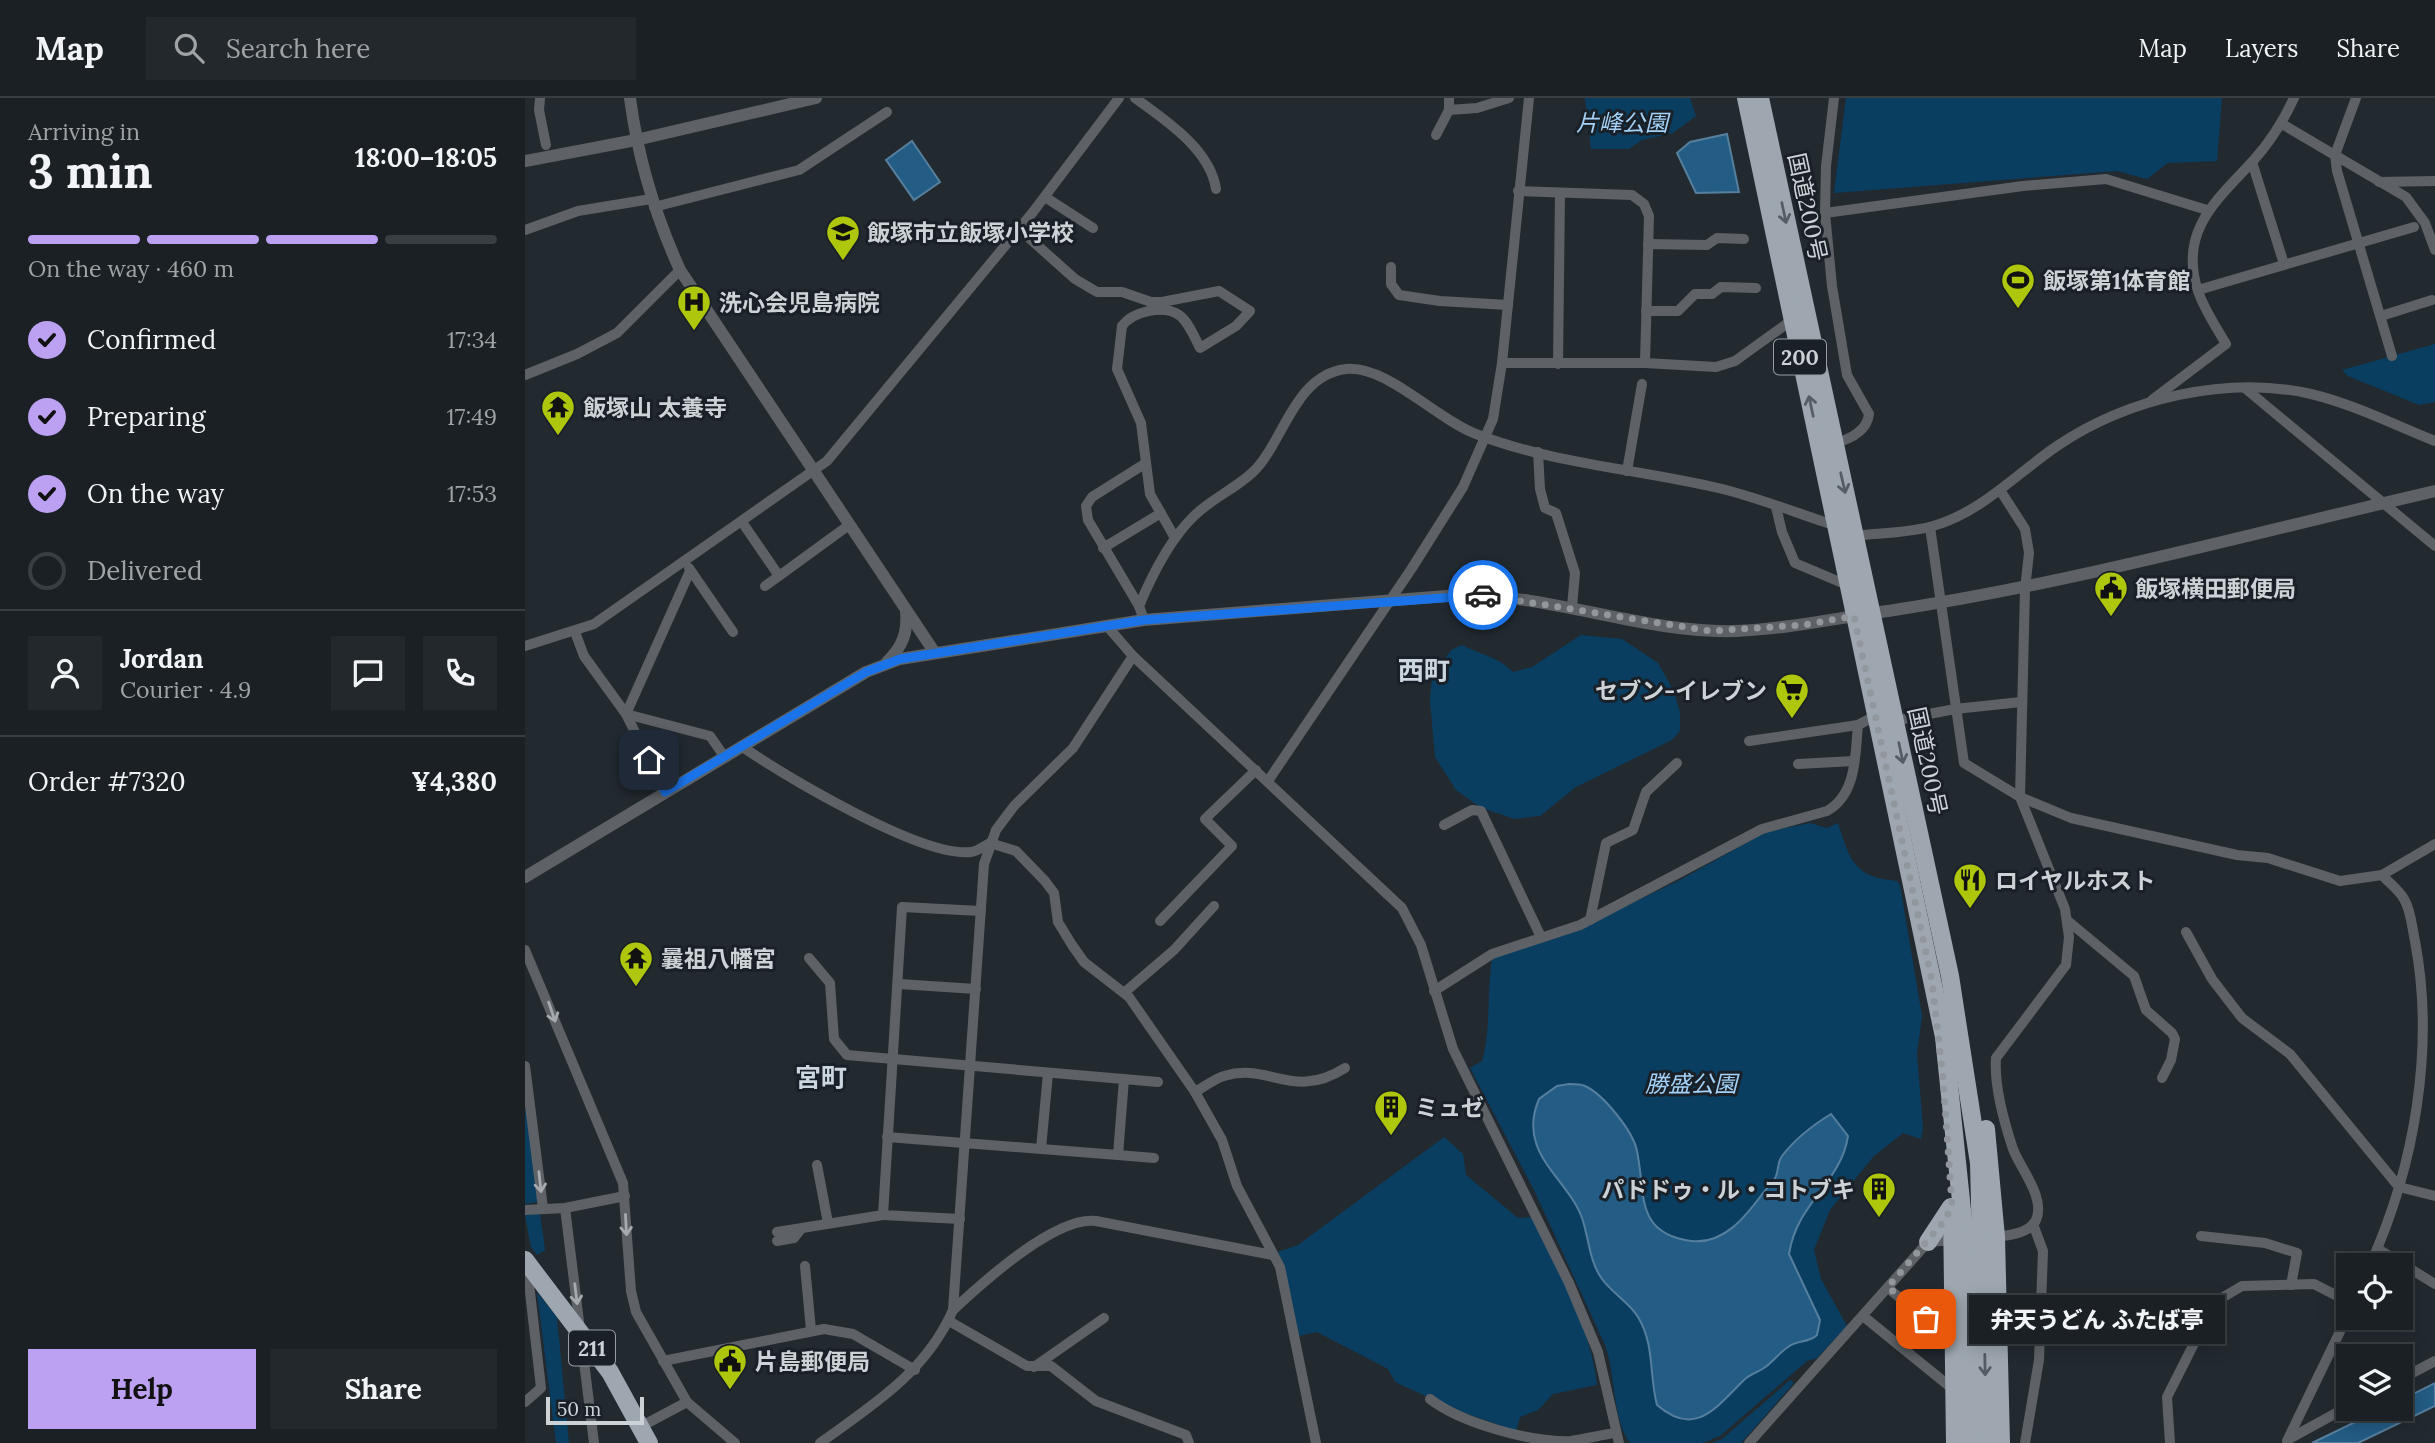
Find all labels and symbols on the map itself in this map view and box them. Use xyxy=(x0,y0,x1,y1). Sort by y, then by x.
park label: 片峰公園 xyxy=(1576,108,1671,137)
street label: 国道200号 xyxy=(1782,150,1834,264)
one-way arrow xyxy=(1778,201,1792,224)
school or university icon: 飯塚市立飯塚小学校 xyxy=(824,213,862,262)
place label: 飯塚市立飯塚小学校 xyxy=(867,218,1074,247)
sports icon: 飯塚第1体育館 xyxy=(1999,261,2037,310)
place label: 飯塚第1体育館 xyxy=(2043,266,2190,295)
hospital icon: 洗心会児島病院 xyxy=(675,283,713,332)
place label: 洗心会児島病院 xyxy=(719,288,880,317)
road number: 200 xyxy=(1774,340,1826,374)
temple icon: 飯塚山 太養寺 xyxy=(539,388,577,437)
place label: 飯塚山 太養寺 xyxy=(583,393,727,422)
one-way arrow xyxy=(1803,395,1817,418)
one-way arrow xyxy=(1837,471,1850,494)
courier xyxy=(1448,560,1518,630)
public building icon: 飯塚横田郵便局 xyxy=(2092,569,2130,618)
place label: 飯塚横田郵便局 xyxy=(2135,574,2296,603)
district label: 西町 xyxy=(1398,654,1450,687)
supermarket icon: セブン-イレブン xyxy=(1773,671,1811,720)
place label: セブン-イレブン xyxy=(1595,676,1767,705)
street label: 国道200号 xyxy=(1902,704,1954,818)
pin xyxy=(619,730,679,790)
one-way arrow xyxy=(1894,741,1908,764)
restaurant icon: ロイヤルホスト xyxy=(1951,861,1989,910)
place label: ロイヤルホスト xyxy=(1995,866,2155,895)
temple icon: 曩祖八幡宮 xyxy=(617,939,655,988)
place label: 曩祖八幡宮 xyxy=(661,944,776,973)
one-way arrow xyxy=(547,1001,559,1023)
district label: 宮町 xyxy=(795,1061,847,1094)
park label: 勝盛公園 xyxy=(1645,1069,1740,1098)
building icon: ミュゼ xyxy=(1372,1088,1410,1137)
place label: ミュゼ xyxy=(1415,1093,1484,1122)
one-way arrow xyxy=(534,1170,547,1193)
building icon: パドドゥ・ル・コトブキ xyxy=(1860,1170,1898,1219)
place label: パドドゥ・ル・コトブキ xyxy=(1601,1175,1855,1204)
one-way arrow xyxy=(620,1213,633,1236)
one-way arrow xyxy=(570,1282,583,1305)
pin xyxy=(1896,1289,1956,1349)
callout: 弁天うどん ふたば亭 xyxy=(1968,1294,2223,1344)
road number: 211 xyxy=(569,1330,615,1366)
public building icon: 片島郵便局 xyxy=(711,1342,749,1391)
place label: 片島郵便局 xyxy=(755,1347,870,1376)
one-way arrow xyxy=(1978,1353,1992,1376)
scale bar xyxy=(546,1394,644,1426)

